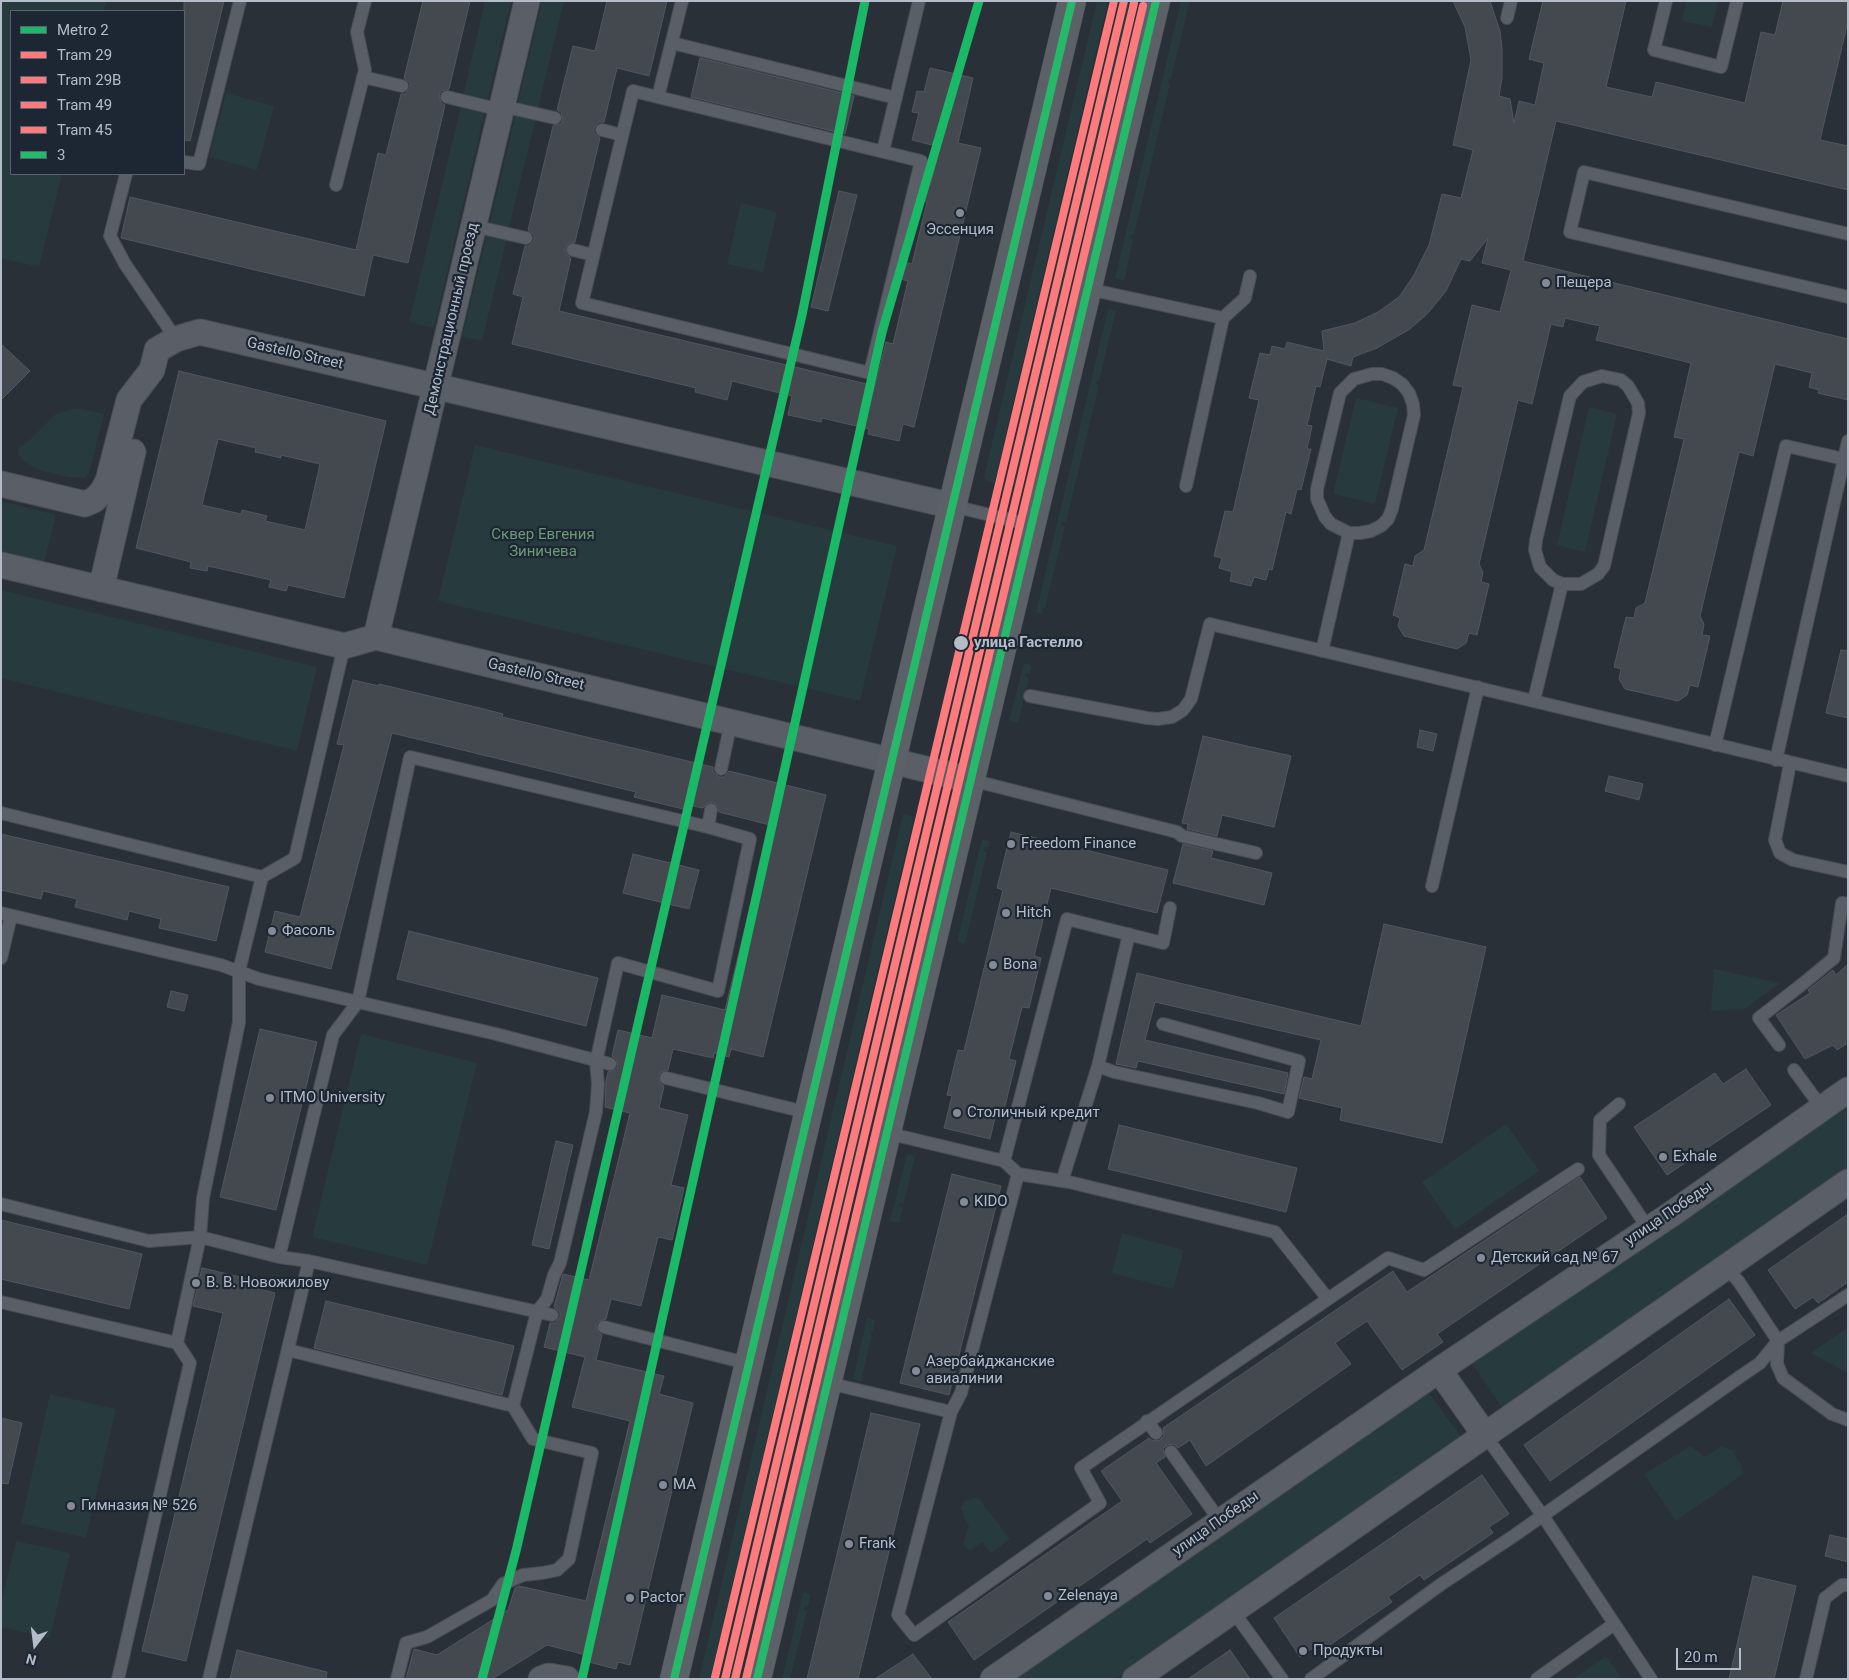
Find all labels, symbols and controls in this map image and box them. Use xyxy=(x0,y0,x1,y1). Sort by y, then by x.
legend xyxy=(10,10,185,175)
text: Metro 2 xyxy=(57,21,109,39)
text: Tram 29 xyxy=(57,46,112,64)
text: Tram 29В xyxy=(57,71,121,89)
text: Tram 49 xyxy=(57,96,112,114)
text: Tram 45 xyxy=(57,121,112,139)
text: 3 xyxy=(57,146,65,164)
marker: Эссенция xyxy=(954,207,966,219)
street label: Демонстрационный проезд xyxy=(421,221,483,417)
place label: Эссенция xyxy=(926,221,994,239)
place label: Пещера xyxy=(1556,274,1612,292)
marker: Пещера xyxy=(1540,277,1552,289)
street label: Gastello Street xyxy=(245,334,345,374)
park label: Сквер Евгения Зиничева xyxy=(491,526,595,561)
marker: улица Гастелло xyxy=(952,634,970,652)
place label: улица Гастелло xyxy=(974,634,1083,652)
street label: Gastello Street xyxy=(486,655,586,695)
place label: Freedom Finance xyxy=(1021,835,1136,853)
marker: Freedom Finance xyxy=(1005,838,1017,850)
place label: Hitch xyxy=(1016,904,1051,922)
marker: Hitch xyxy=(1000,907,1012,919)
place label: Фасоль xyxy=(282,922,335,940)
marker: Фасоль xyxy=(266,925,278,937)
place label: Bona xyxy=(1003,956,1037,974)
marker: Bona xyxy=(987,959,999,971)
place label: ITMO University xyxy=(280,1089,385,1107)
marker: ITMO University xyxy=(264,1092,276,1104)
place label: Столичный кредит xyxy=(967,1104,1100,1122)
marker: Столичный кредит xyxy=(951,1107,963,1119)
place label: Exhale xyxy=(1673,1148,1717,1166)
marker: Exhale xyxy=(1657,1151,1669,1163)
street label: улица Победы xyxy=(1622,1178,1716,1250)
place label: KIDO xyxy=(974,1193,1008,1211)
marker: KIDO xyxy=(958,1196,970,1208)
place label: Детский сад № 67 xyxy=(1491,1249,1619,1267)
marker: Детский сад № 67 xyxy=(1475,1252,1487,1264)
place label: В. В. Новожилову xyxy=(206,1274,329,1292)
marker: В. В. Новожилову xyxy=(190,1277,202,1289)
place label: Азербайджанские авиалинии xyxy=(926,1353,1055,1388)
marker: Азербайджанские авиалинии xyxy=(910,1365,922,1377)
place label: MA xyxy=(673,1476,696,1494)
marker: MA xyxy=(657,1479,669,1491)
street label: улица Победы xyxy=(1169,1488,1263,1560)
place label: Гимназия № 526 xyxy=(81,1497,197,1515)
marker: Гимназия № 526 xyxy=(65,1500,77,1512)
place label: Frank xyxy=(859,1535,896,1553)
marker: Frank xyxy=(843,1538,855,1550)
place label: Zelenaya xyxy=(1058,1587,1118,1605)
place label: Pactor xyxy=(640,1589,684,1607)
marker: Zelenaya xyxy=(1042,1590,1054,1602)
marker: Pactor xyxy=(624,1592,636,1604)
north arrow xyxy=(10,1620,60,1670)
scale bar xyxy=(1679,1638,1744,1670)
place label: Продукты xyxy=(1313,1642,1383,1660)
marker: Продукты xyxy=(1297,1645,1309,1657)
text: 20 m xyxy=(1684,1648,1718,1666)
text: N xyxy=(24,1650,38,1668)

